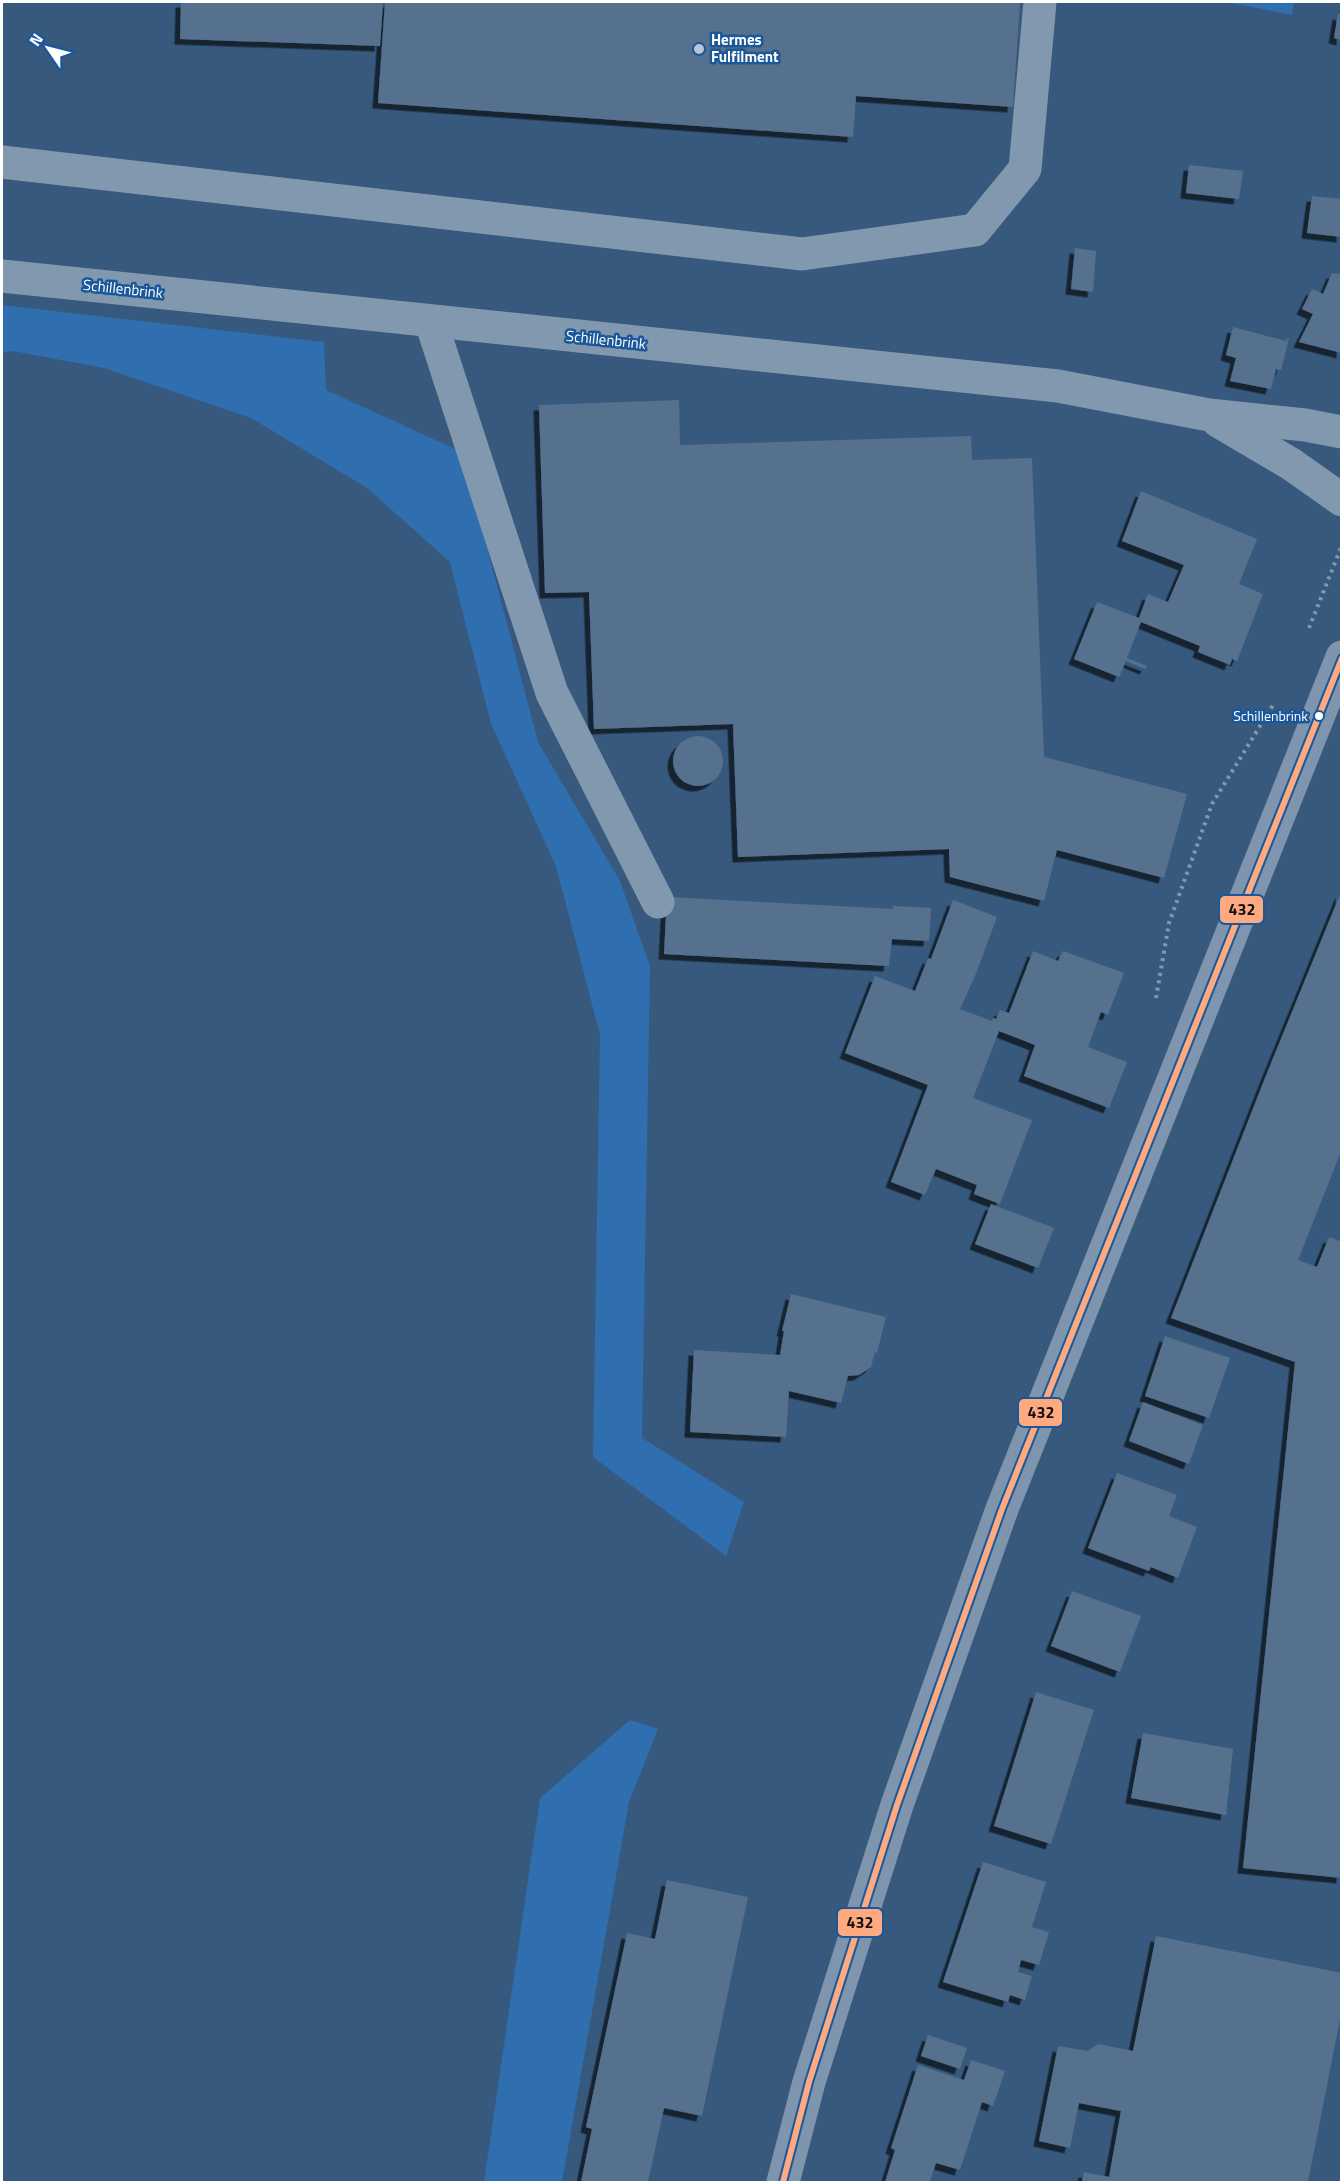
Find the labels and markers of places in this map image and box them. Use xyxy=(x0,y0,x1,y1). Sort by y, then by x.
place label: Hermes Fulfilment xyxy=(711,28,779,68)
marker: Hermes Fulfilment xyxy=(692,42,706,56)
place label: Schillenbrink xyxy=(1233,705,1308,726)
marker: Schillenbrink xyxy=(1313,710,1325,722)

